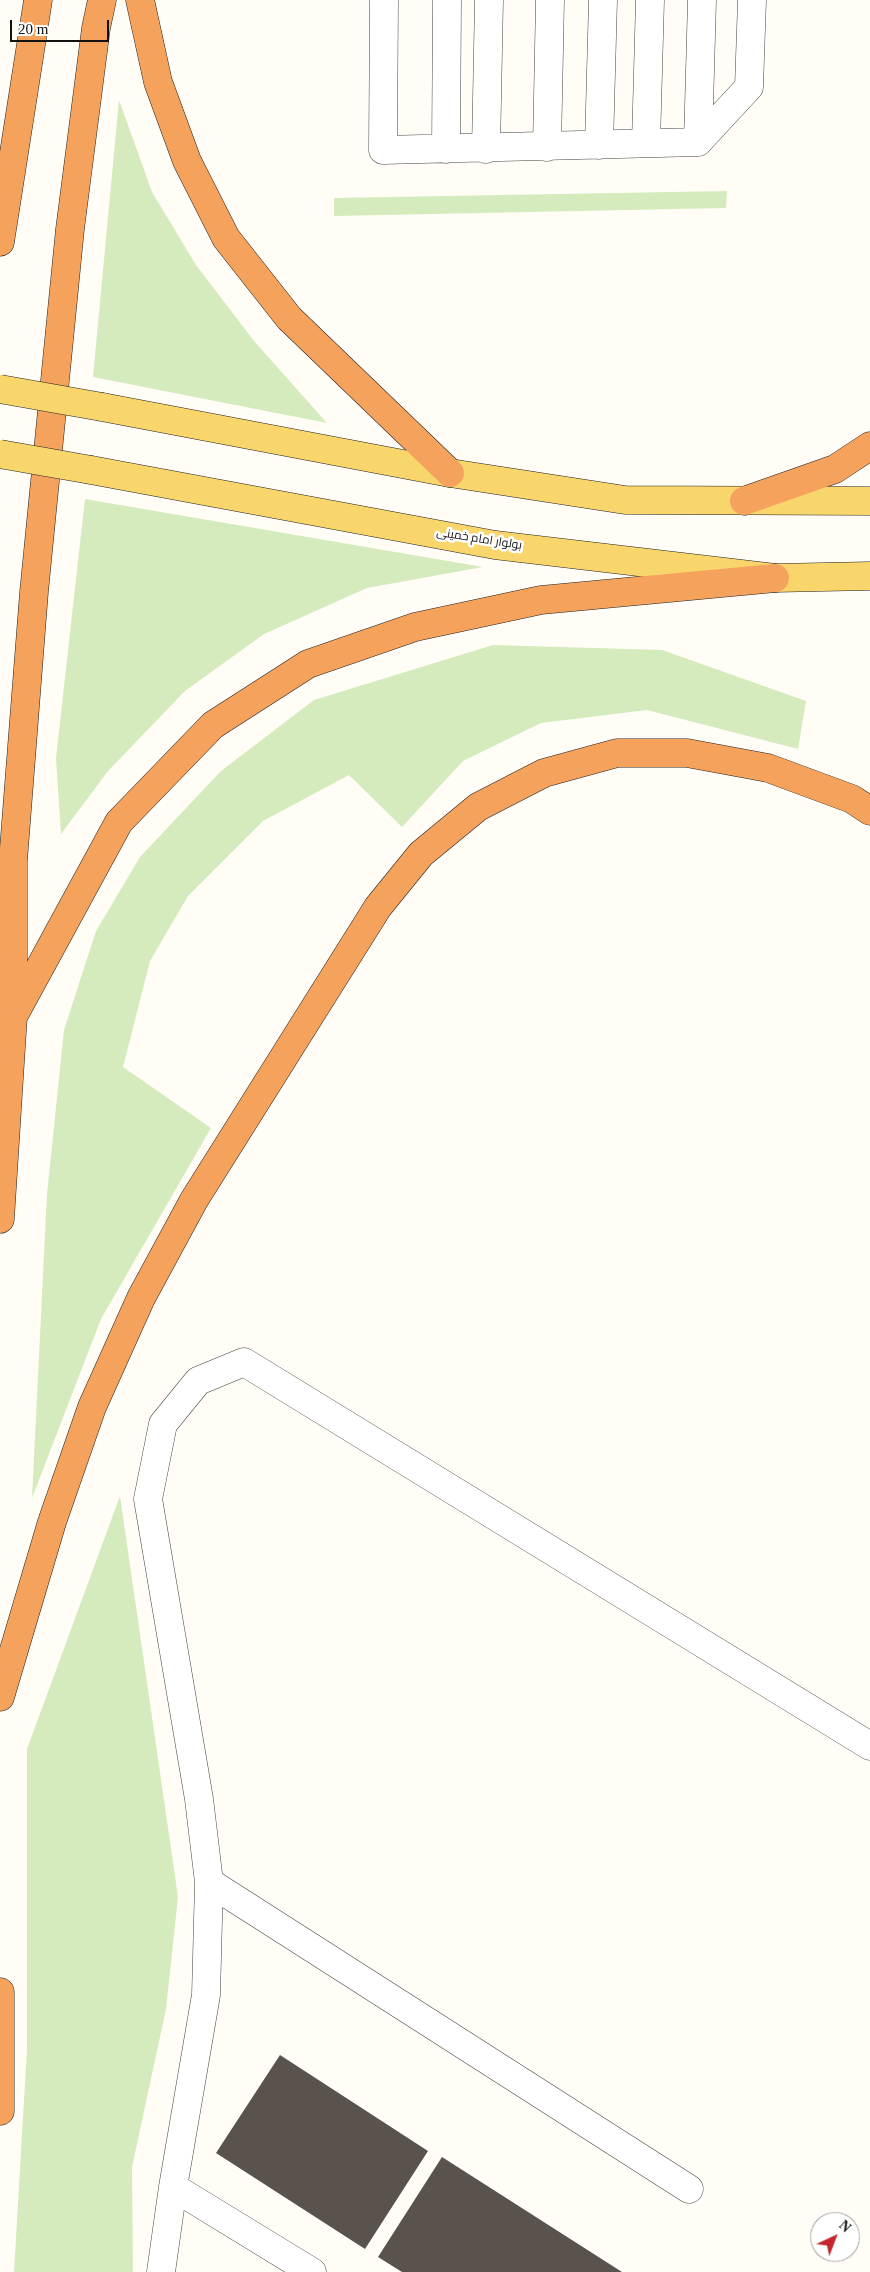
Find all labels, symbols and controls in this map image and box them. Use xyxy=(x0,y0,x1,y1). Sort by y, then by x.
scale bar xyxy=(12,10,111,42)
text: 20 m xyxy=(18,21,48,37)
street label: بولوار امام خمینی xyxy=(435,526,523,554)
north arrow xyxy=(810,2212,860,2262)
text: N xyxy=(836,2217,854,2235)

